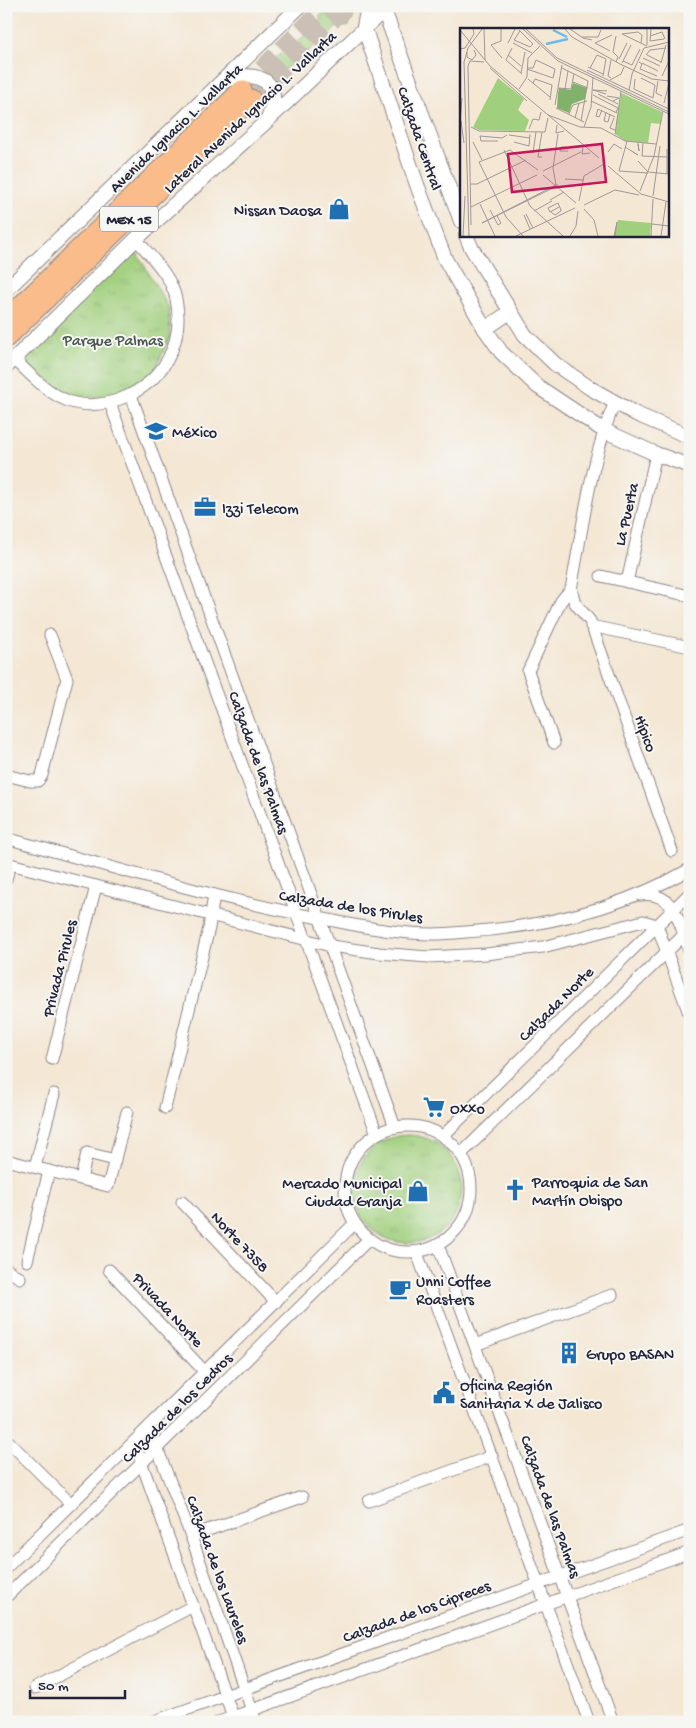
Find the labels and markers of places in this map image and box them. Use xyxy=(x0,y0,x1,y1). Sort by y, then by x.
shop icon: Nissan Daosa xyxy=(326,196,352,222)
place label: Nissan Daosa xyxy=(234,203,323,222)
school or university icon: México xyxy=(143,418,169,444)
place label: México xyxy=(172,425,217,444)
office icon: Izzi Telecom xyxy=(192,494,218,520)
place label: Izzi Telecom xyxy=(222,501,299,520)
supermarket icon: Oxxo xyxy=(421,1094,447,1120)
place label: Oxxo xyxy=(450,1101,485,1120)
place label: Parroquia de San Martín Obispo xyxy=(531,1175,648,1212)
place label: Mercado Municipal Ciudad Granja xyxy=(282,1176,403,1213)
church icon: Parroquia de San Martín Obispo xyxy=(502,1177,528,1203)
shop icon: Mercado Municipal Ciudad Granja xyxy=(405,1178,431,1204)
place label: Unni Coffee Roasters xyxy=(416,1274,492,1311)
cafe icon: Unni Coffee Roasters xyxy=(387,1276,413,1302)
building icon: Grupo BASAN xyxy=(556,1340,582,1366)
place label: Grupo BASAN xyxy=(586,1347,674,1366)
place label: Oficina Región Sanitaria X de Jalisco xyxy=(460,1378,602,1415)
public building icon: Oficina Región Sanitaria X de Jalisco xyxy=(431,1380,457,1406)

